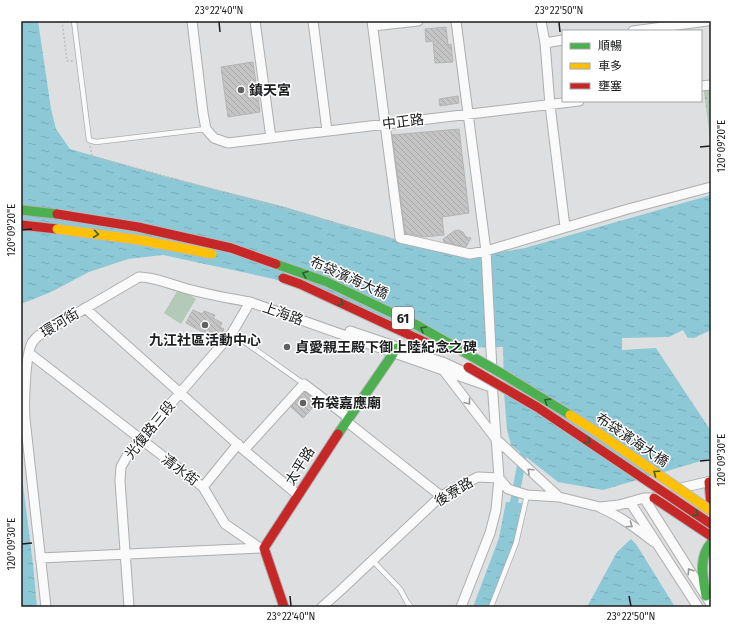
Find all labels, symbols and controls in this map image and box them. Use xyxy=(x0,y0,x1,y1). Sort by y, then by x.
text: 23°22'40"N xyxy=(195,5,243,17)
text: 23°22'50"N xyxy=(535,5,583,17)
legend xyxy=(562,30,702,102)
text: 順暢 xyxy=(598,39,622,53)
text: 車多 xyxy=(598,59,622,73)
text: 壅塞 xyxy=(598,79,622,93)
place label: 鎮天宮 xyxy=(249,82,291,99)
marker: 鎮天宮 xyxy=(236,85,246,95)
street label: 中正路 xyxy=(381,111,425,133)
text: 120°09'20"E xyxy=(716,120,728,172)
text: 120°09'20"E xyxy=(6,204,18,256)
one-way arrow xyxy=(93,229,99,238)
street label: 布袋濱海大橋 xyxy=(307,253,391,303)
one-way arrow xyxy=(302,270,309,279)
one-way arrow xyxy=(337,298,344,306)
street label: 上海路 xyxy=(260,299,306,329)
street label: 環河街 xyxy=(38,305,82,341)
road number: 61 xyxy=(392,307,414,329)
marker: 九江社區活動中心 xyxy=(200,320,210,330)
one-way arrow xyxy=(420,326,427,333)
place label: 九江社區活動中心 xyxy=(149,332,261,349)
place label: 貞愛親王殿下御上陸紀念之碑 xyxy=(295,339,477,356)
marker: 貞愛親王殿下御上陸紀念之碑 xyxy=(282,342,292,352)
place label: 布袋嘉應廟 xyxy=(311,395,381,412)
street label: 光復路三段 xyxy=(121,397,179,463)
marker: 布袋嘉應廟 xyxy=(298,398,308,408)
one-way arrow xyxy=(463,398,470,405)
one-way arrow xyxy=(544,399,551,406)
street label: 布袋濱海大橋 xyxy=(592,409,672,471)
text: 120°09'30"E xyxy=(716,434,728,486)
one-way arrow xyxy=(584,437,591,444)
street label: 太平路 xyxy=(282,444,318,488)
street label: 清水街 xyxy=(158,451,202,489)
one-way arrow xyxy=(527,468,535,476)
one-way arrow xyxy=(653,470,660,478)
street label: 後寮路 xyxy=(432,474,476,510)
one-way arrow xyxy=(692,509,699,516)
text: 120°09'30"E xyxy=(6,518,18,570)
one-way arrow xyxy=(626,520,633,528)
one-way arrow xyxy=(687,568,695,575)
text: 23°22'40"N xyxy=(267,611,315,623)
text: 23°22'50"N xyxy=(607,611,655,623)

